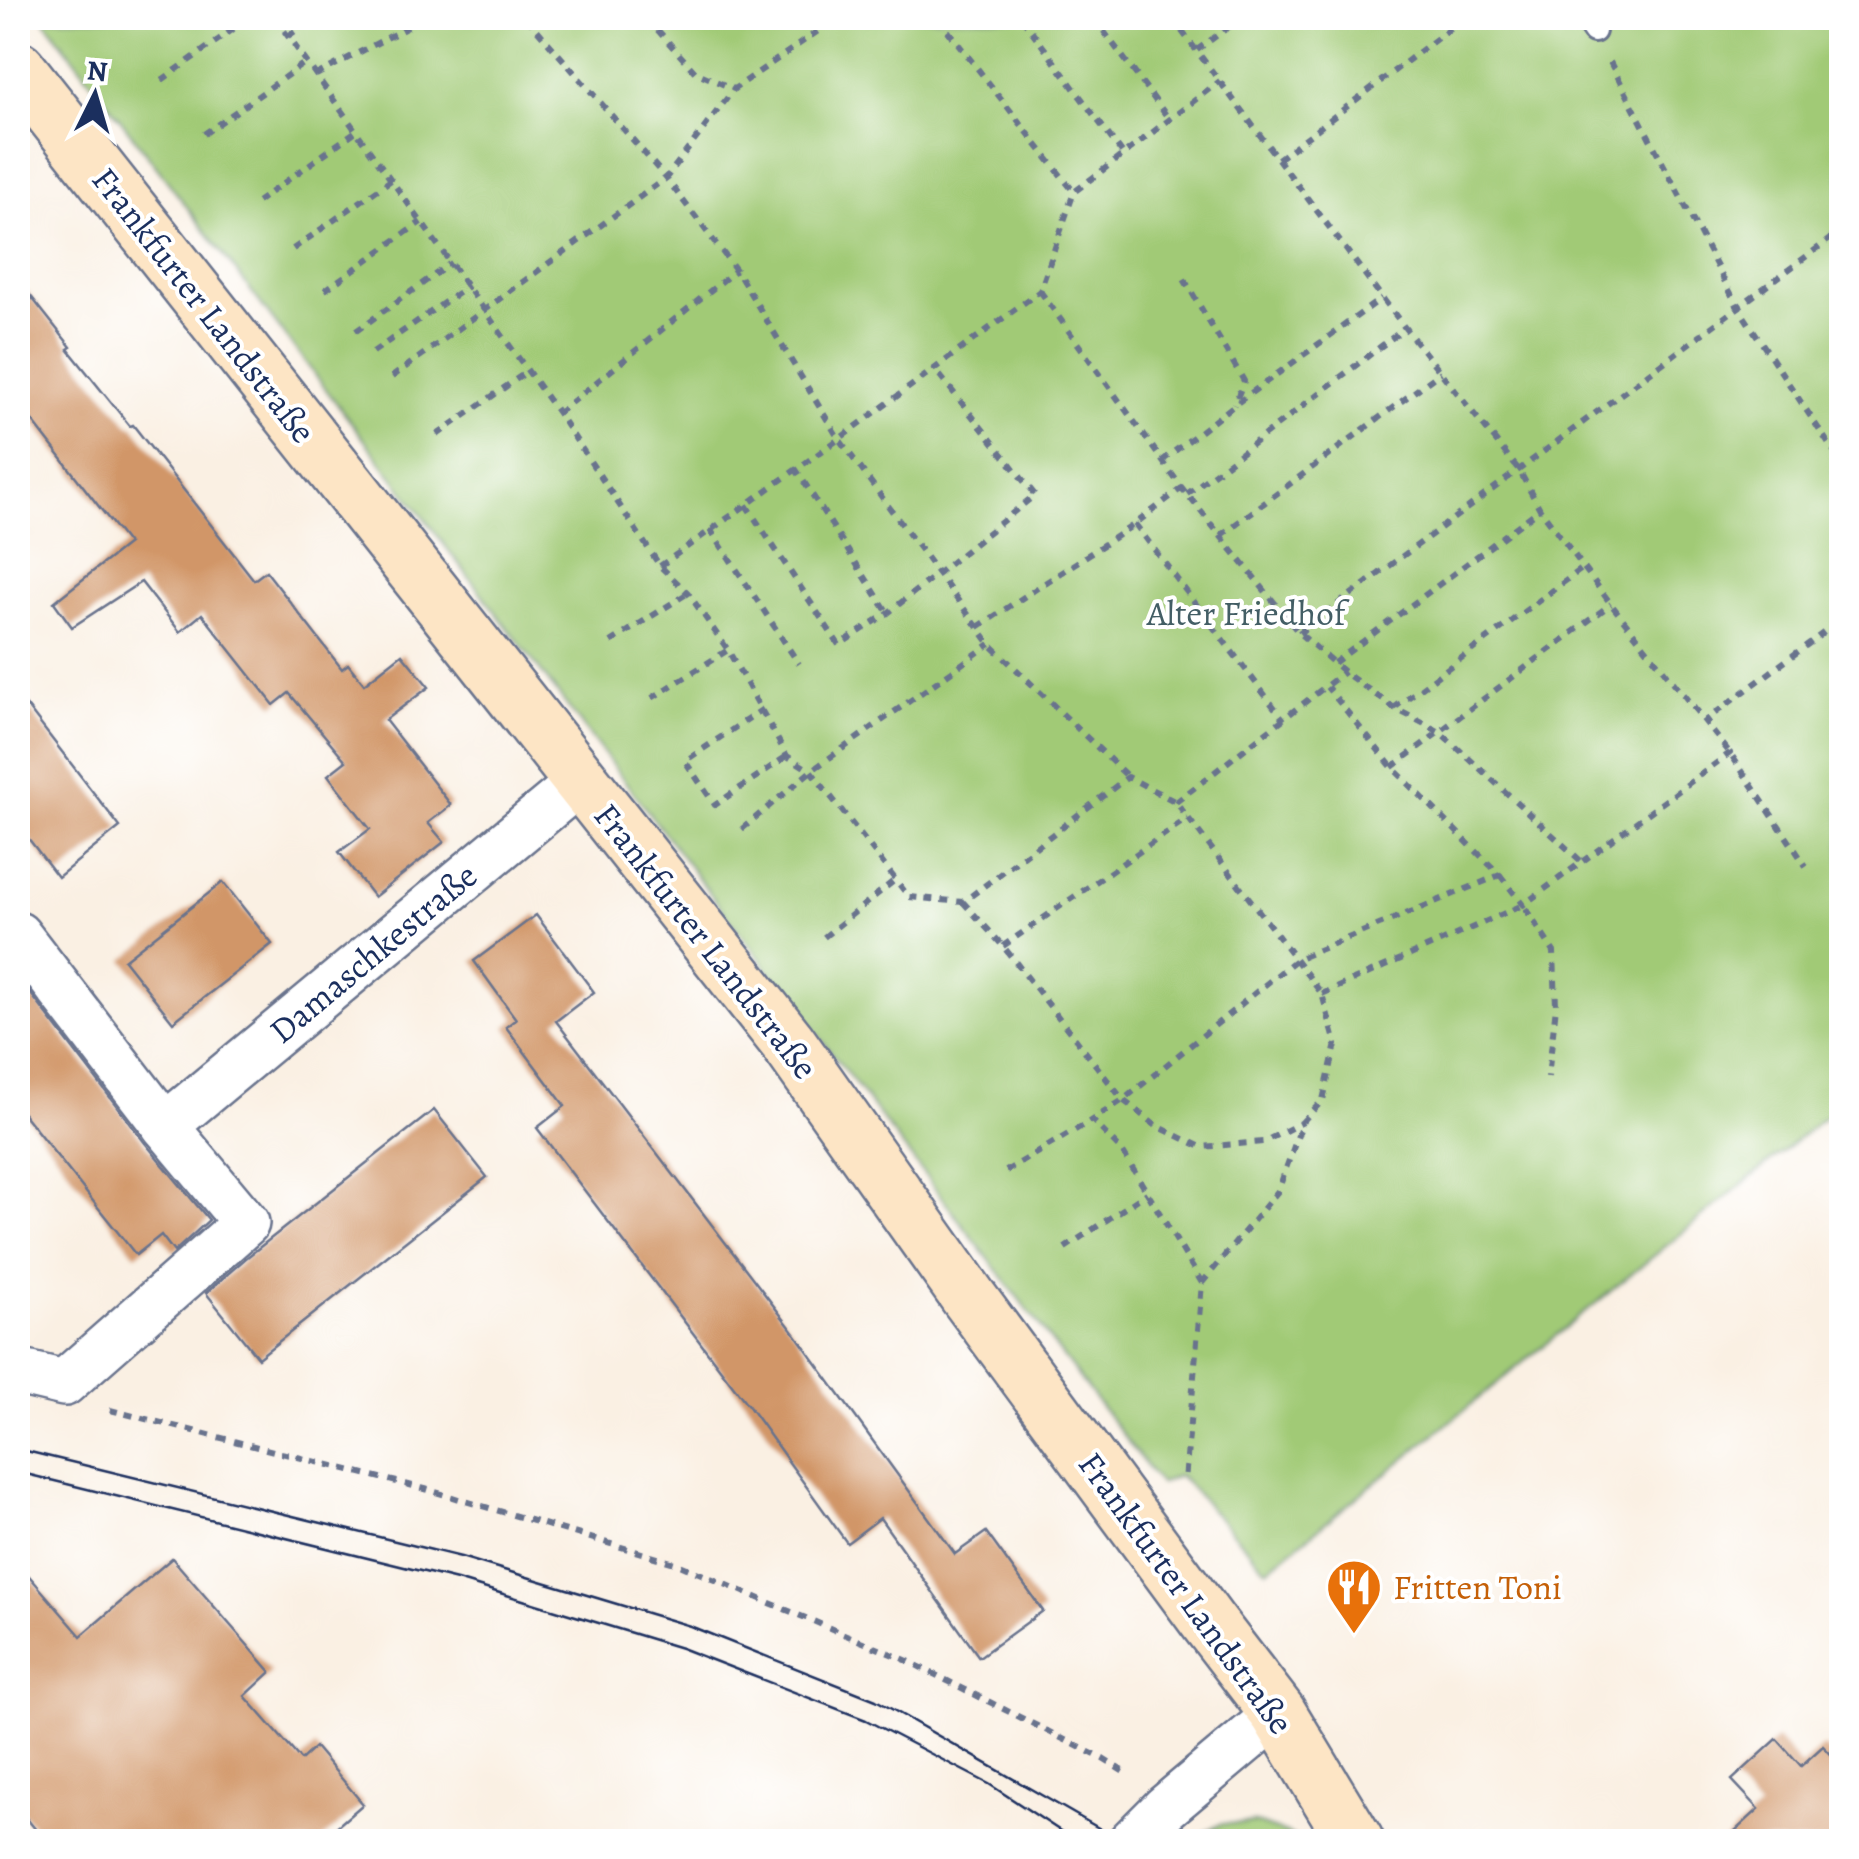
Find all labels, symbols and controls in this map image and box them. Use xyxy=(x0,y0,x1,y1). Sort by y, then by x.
north arrow xyxy=(45,45,145,145)
text: N xyxy=(85,51,109,91)
street label: Frankfurter Landstraße xyxy=(81,157,327,453)
park label: Alter Friedhof xyxy=(1146,589,1350,637)
street label: Frankfurter Landstraße xyxy=(583,793,829,1089)
street label: Damaschkestraße xyxy=(259,852,487,1054)
street label: Frankfurter Landstraße xyxy=(1067,1442,1305,1744)
restaurant icon: Fritten Toni xyxy=(1324,1557,1384,1636)
place label: Fritten Toni xyxy=(1393,1563,1562,1611)

